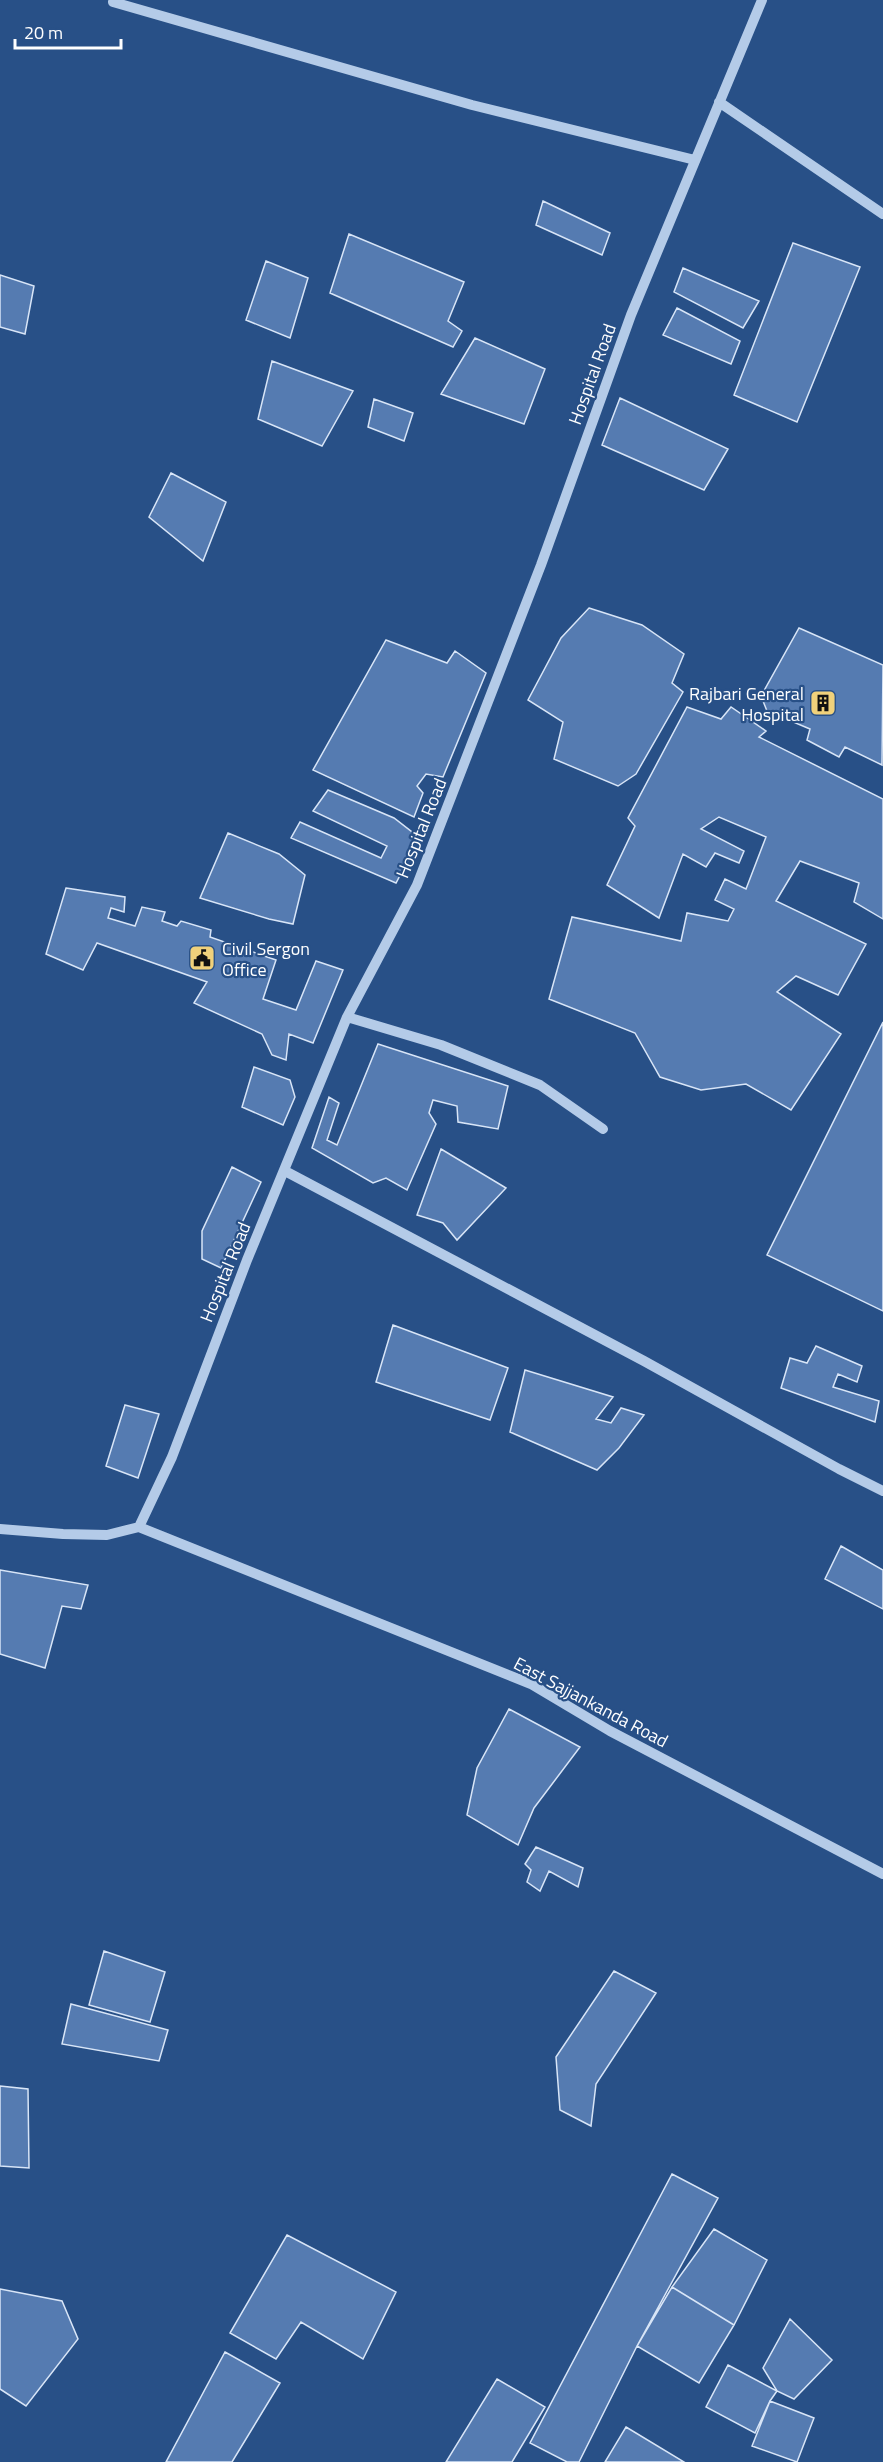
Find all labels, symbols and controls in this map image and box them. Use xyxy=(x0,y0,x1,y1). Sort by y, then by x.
scale bar xyxy=(15,12,122,50)
text: 20 m xyxy=(24,19,63,46)
street label: Hospital Road xyxy=(561,320,623,428)
place label: Rajbari General Hospital xyxy=(689,680,804,728)
building icon: Rajbari General Hospital xyxy=(808,688,838,718)
street label: Hospital Road xyxy=(389,774,453,882)
place label: Civil Sergon Office xyxy=(222,935,310,983)
public building icon: Civil Sergon Office xyxy=(187,943,217,973)
street label: Hospital Road xyxy=(193,1218,257,1326)
street label: East Sajjankanda Road xyxy=(509,1650,673,1754)

